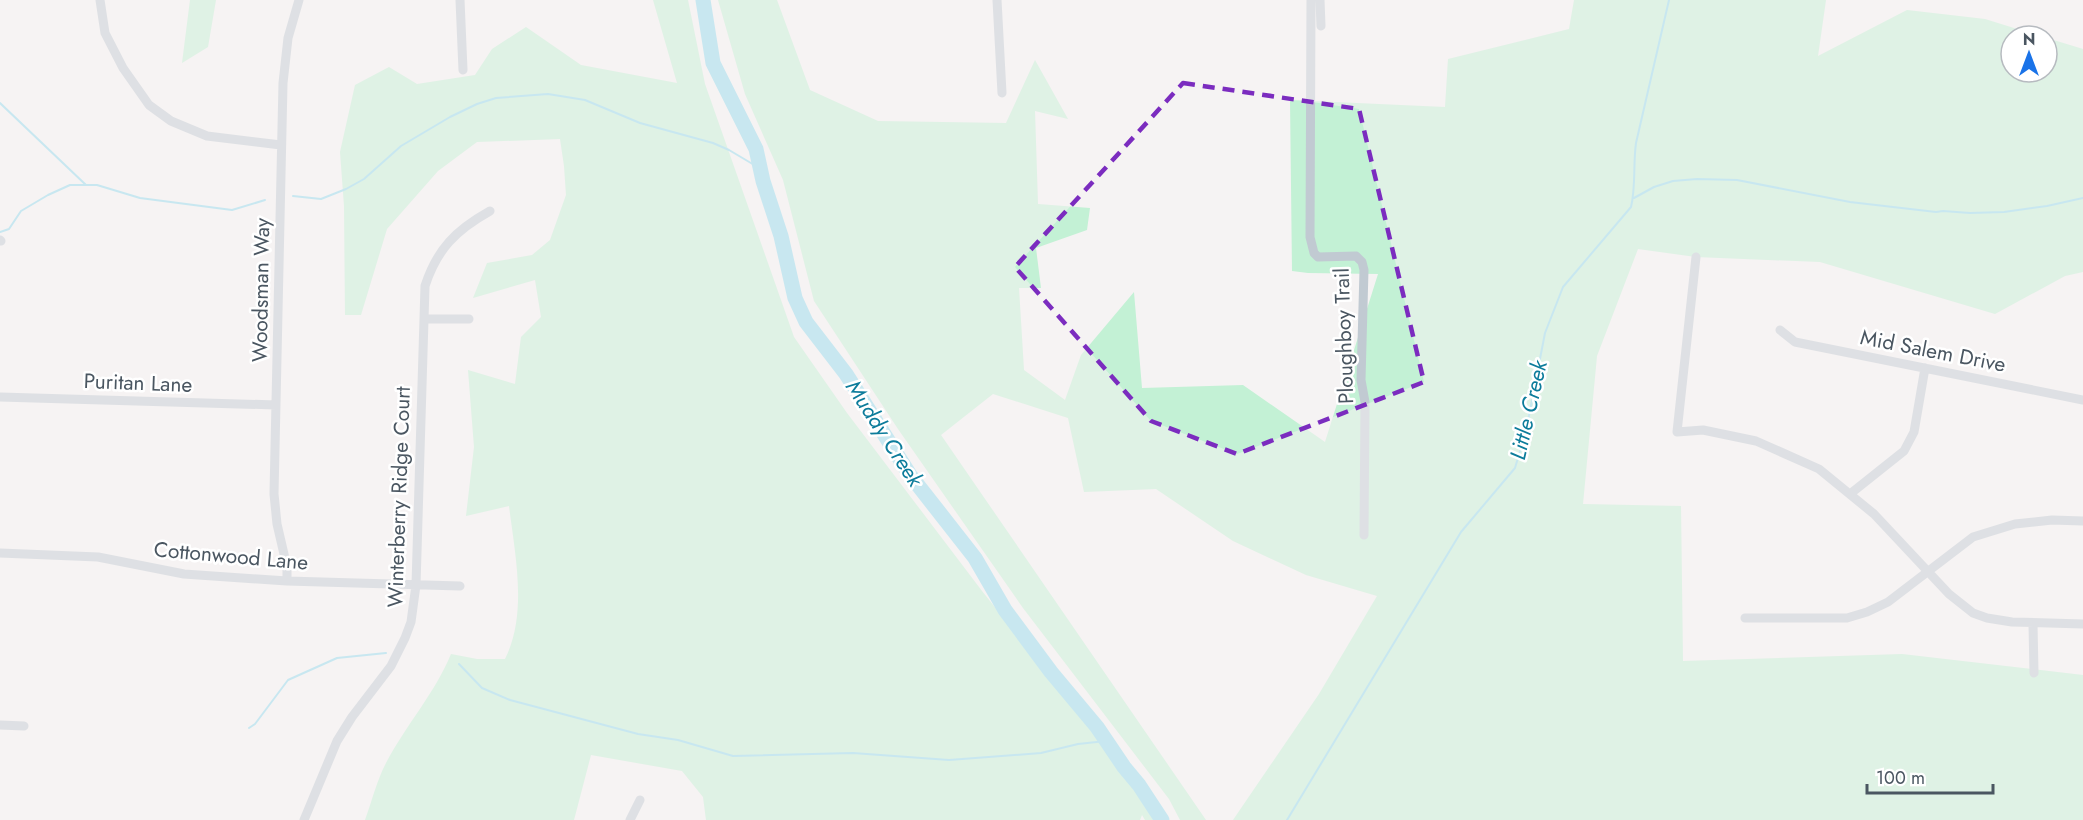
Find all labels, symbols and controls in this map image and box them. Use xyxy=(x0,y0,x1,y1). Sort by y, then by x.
north arrow xyxy=(1999,24,2059,84)
text: N xyxy=(2023,28,2035,51)
street label: Woodsman Way xyxy=(245,217,277,362)
street label: Ploughboy Trail xyxy=(1327,267,1361,405)
street label: Mid Salem Drive xyxy=(1858,322,2008,380)
water label: Little Creek xyxy=(1501,356,1555,463)
street label: Puritan Lane xyxy=(83,366,193,400)
water label: Muddy Creek xyxy=(838,373,932,494)
street label: Winterberry Ridge Court xyxy=(380,386,418,608)
street label: Cottonwood Lane xyxy=(153,534,310,578)
scale bar xyxy=(1867,757,1993,795)
text: 100 m xyxy=(1876,765,1925,791)

